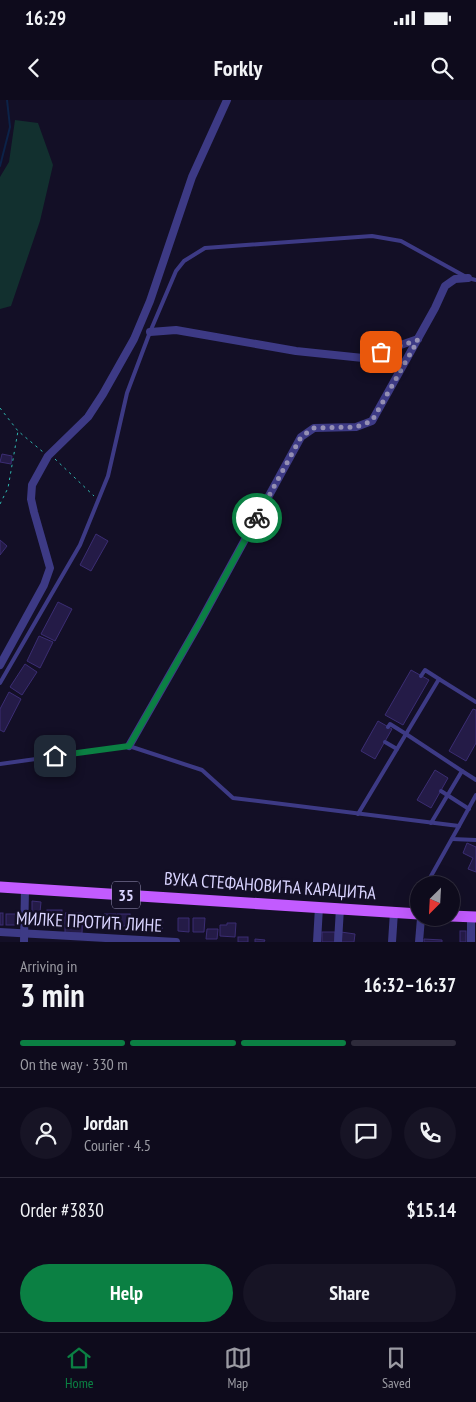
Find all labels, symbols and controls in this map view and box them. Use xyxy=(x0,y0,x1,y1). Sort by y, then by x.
text: 16:29 xyxy=(25,6,66,30)
icon: back xyxy=(20,54,48,82)
text: Forkly xyxy=(214,54,262,82)
icon: search xyxy=(428,54,456,82)
pin xyxy=(360,331,402,373)
icon: bag xyxy=(367,338,395,366)
courier xyxy=(232,493,282,543)
icon: bike xyxy=(243,504,271,532)
pin xyxy=(34,735,76,777)
icon: home xyxy=(41,742,69,770)
street label: ВУКА СТЕФАНОВИЋА КАРАЏИЋА xyxy=(163,867,377,904)
north arrow xyxy=(410,876,460,926)
map controls xyxy=(410,876,460,926)
road number: 35 xyxy=(112,882,140,908)
street label: МИЛКЕ ПРОТИЋ ЛИНЕ xyxy=(16,906,163,937)
text: Arriving in xyxy=(20,956,77,976)
text: 16:32–16:37 xyxy=(363,973,456,997)
text: 3 min xyxy=(20,974,85,1016)
text: On the way · 330 m xyxy=(20,1054,128,1074)
button: person xyxy=(20,1107,72,1159)
button: chat xyxy=(340,1107,392,1159)
button: phone xyxy=(404,1107,456,1159)
text: Jordan xyxy=(84,1111,128,1135)
text: Courier · 4.5 xyxy=(84,1135,151,1155)
text: Order #3830 xyxy=(20,1198,104,1222)
text: $15.14 xyxy=(407,1198,456,1222)
button: Help xyxy=(20,1264,233,1322)
button: Share xyxy=(243,1264,456,1322)
tab: Home xyxy=(65,1344,94,1392)
tab: Map xyxy=(224,1344,252,1392)
tab: Saved xyxy=(382,1344,411,1392)

